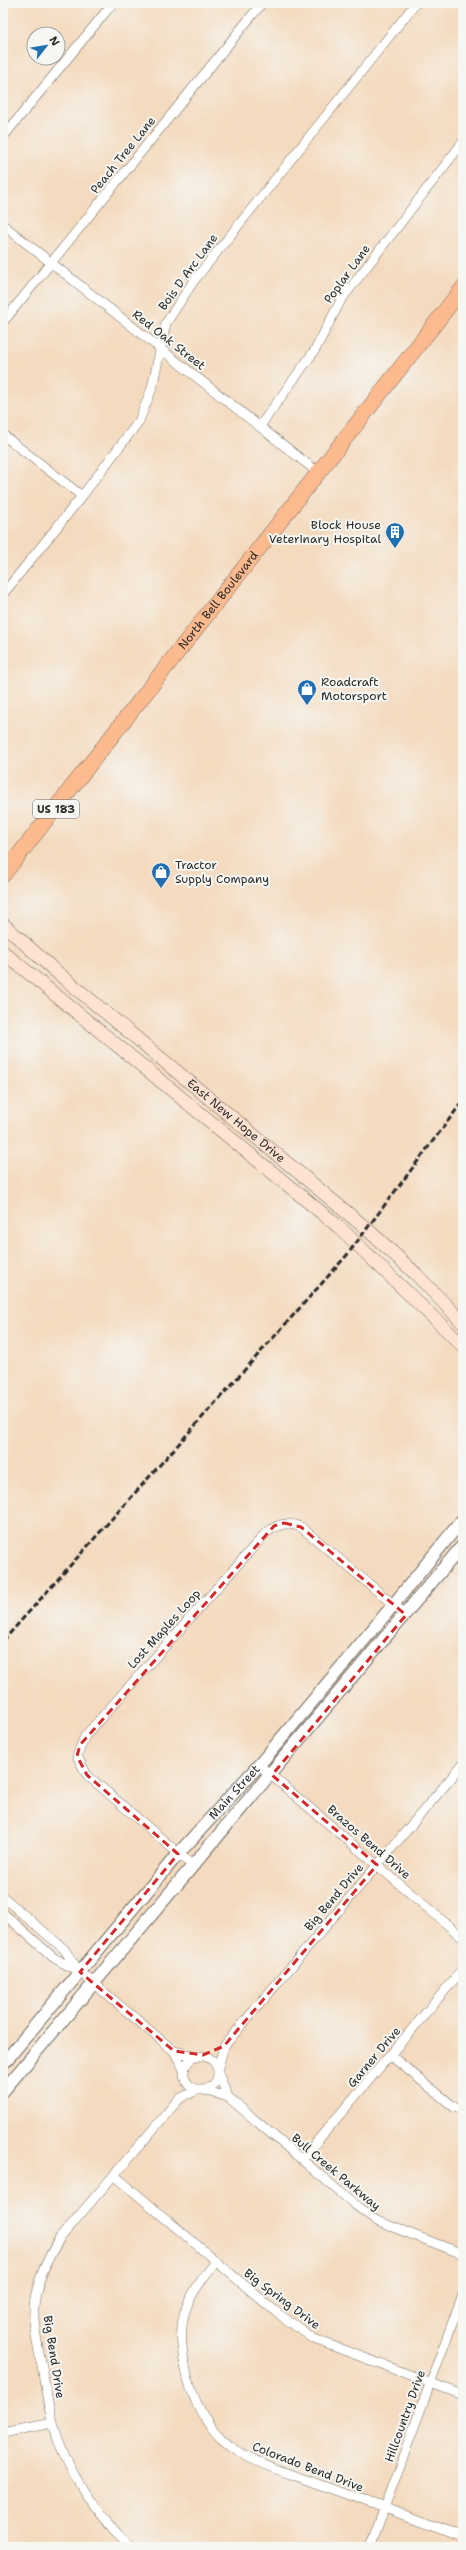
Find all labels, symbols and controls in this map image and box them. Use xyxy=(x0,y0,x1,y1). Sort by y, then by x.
north arrow xyxy=(26,26,66,66)
text: N xyxy=(45,34,63,49)
street label: Peach Tree Lane xyxy=(87,113,159,197)
street label: Bois D Arc Lane xyxy=(155,230,221,314)
street label: Poplar Lane xyxy=(320,241,374,307)
street label: Red Oak Street xyxy=(129,306,209,374)
place label: Block House Veterinary Hospital xyxy=(269,517,381,547)
building icon: Block House Veterinary Hospital xyxy=(384,521,406,549)
street label: North Bell Boulevard xyxy=(175,547,262,653)
place label: Roadcraft Motorsport xyxy=(321,674,387,704)
shop icon: Roadcraft Motorsport xyxy=(296,678,318,706)
road number: US 183 xyxy=(33,800,79,818)
place label: Tractor Supply Company xyxy=(175,857,269,887)
shop icon: Tractor Supply Company xyxy=(150,861,172,889)
street label: East New Hope Drive xyxy=(184,1075,289,1166)
street label: Lost Maples Loop xyxy=(124,1586,204,1672)
street label: Main Street xyxy=(205,1761,263,1823)
street label: Brazos Bend Drive xyxy=(324,1801,414,1883)
street label: Big Bend Drive xyxy=(301,1860,367,1934)
street label: Garner Drive xyxy=(344,2023,404,2091)
street label: Bull Creek Parkway xyxy=(288,2130,384,2214)
street label: Big Spring Drive xyxy=(241,2265,323,2333)
street label: Big Bend Drive xyxy=(40,2314,68,2400)
street label: Hillcountry Drive xyxy=(381,2367,429,2464)
street label: Colorado Bend Drive xyxy=(250,2438,366,2496)

